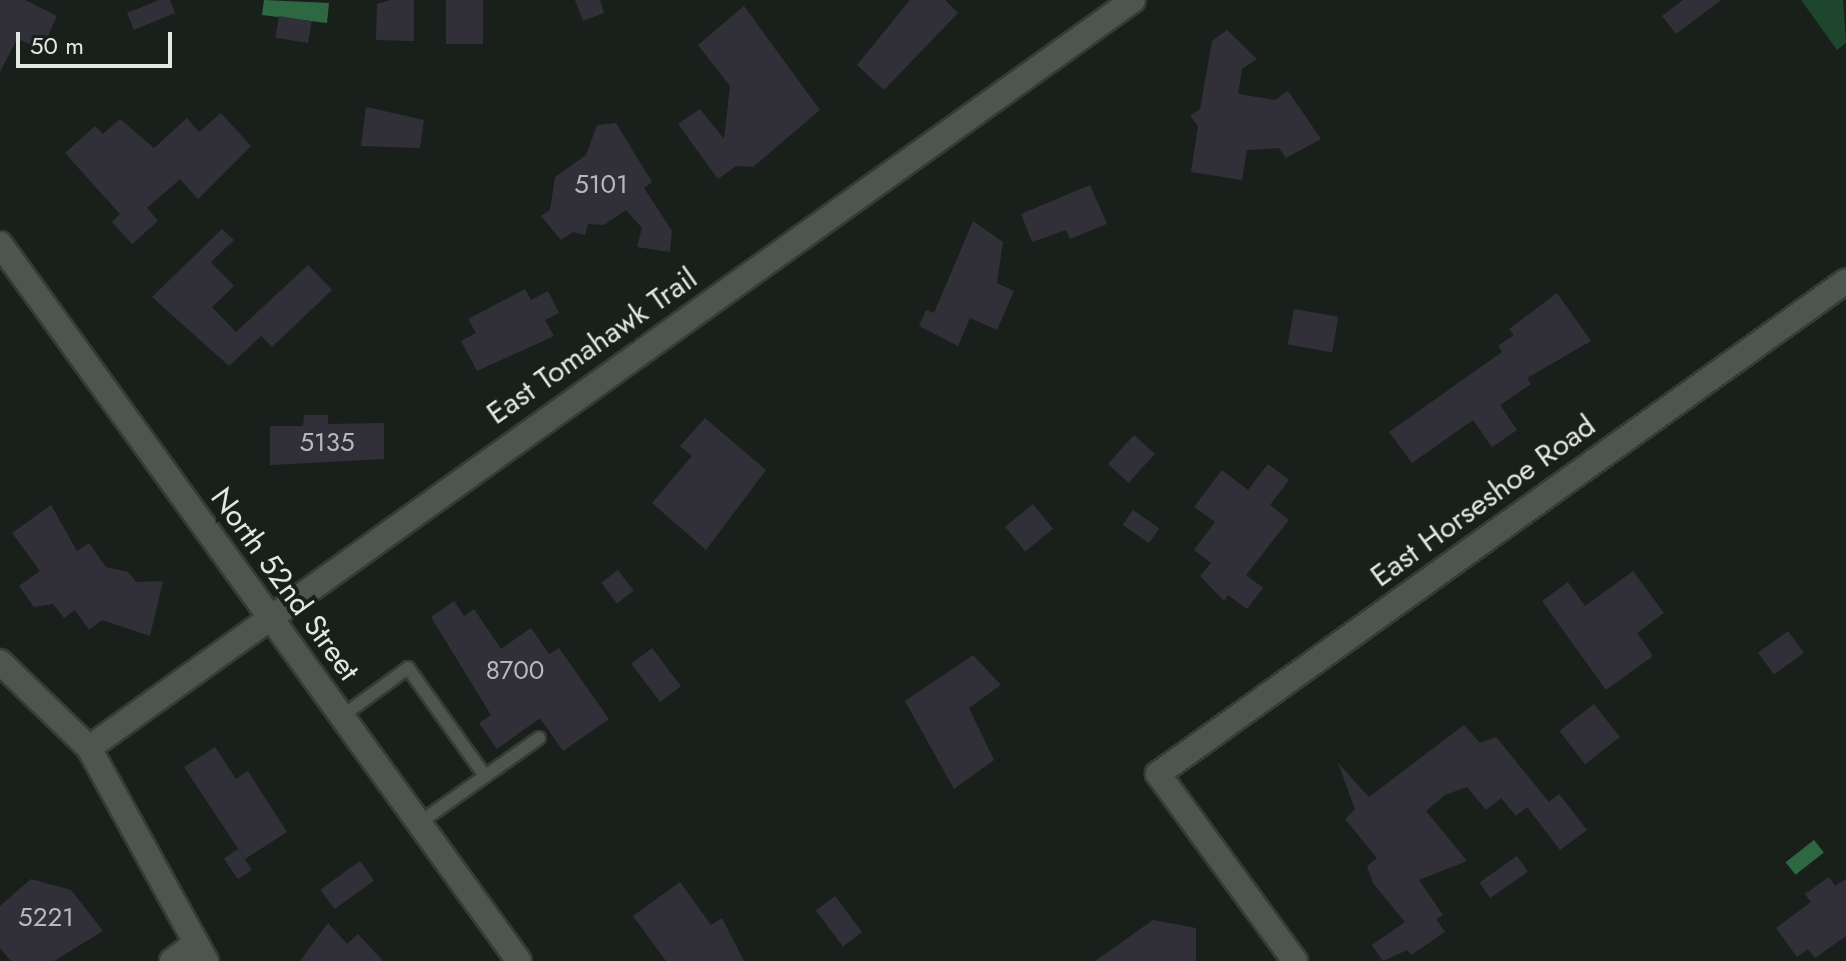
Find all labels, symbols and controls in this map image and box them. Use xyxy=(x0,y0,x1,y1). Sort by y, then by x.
scale bar xyxy=(20,16,176,66)
text: 50 m xyxy=(30,28,84,63)
house number: 5101 xyxy=(574,169,628,201)
street label: East Tomahawk Trail xyxy=(480,260,704,432)
street label: East Horseshoe Road xyxy=(1364,408,1602,594)
house number: 5135 xyxy=(299,427,355,459)
street label: North 52nd Street xyxy=(203,481,367,687)
house number: 8700 xyxy=(486,655,544,687)
house number: 5221 xyxy=(18,902,74,934)

